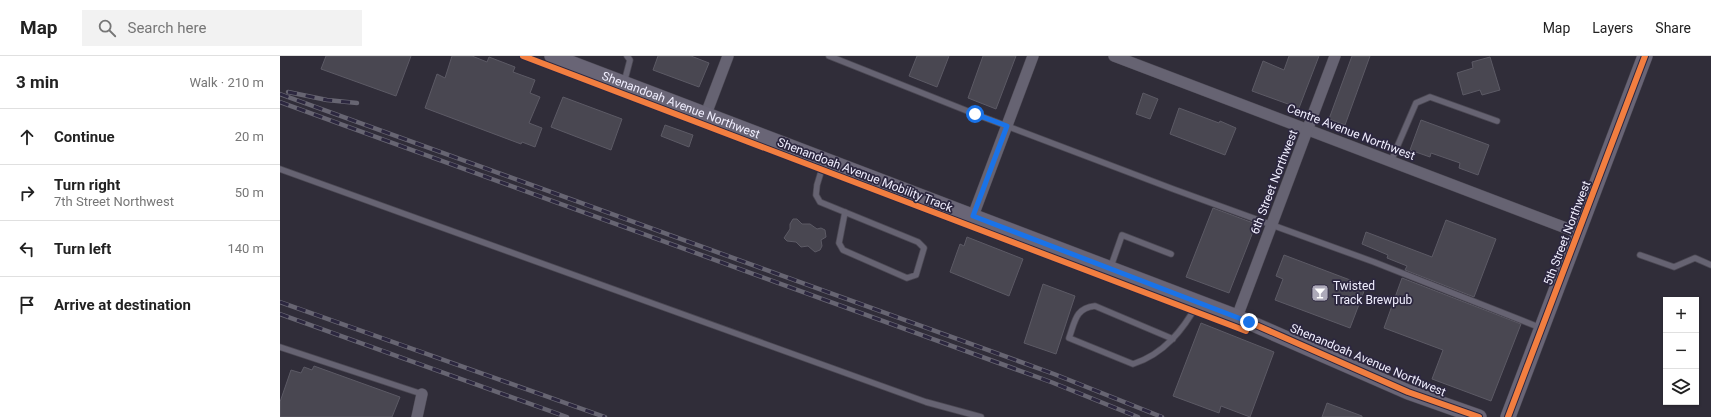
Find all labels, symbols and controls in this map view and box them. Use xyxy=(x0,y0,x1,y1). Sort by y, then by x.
search box xyxy=(82,10,362,46)
text: Map xyxy=(20,16,58,39)
icon: search xyxy=(96,17,118,39)
text: Search here xyxy=(128,19,206,37)
text: Map xyxy=(1543,20,1570,36)
text: Layers xyxy=(1592,20,1633,36)
text: Share xyxy=(1655,20,1691,36)
street label: Shenandoah Avenue Northwest xyxy=(600,69,762,142)
text: 3 min xyxy=(16,72,59,92)
text: Walk · 210 m xyxy=(189,75,264,90)
street label: Centre Avenue Northwest xyxy=(1285,101,1417,163)
route start xyxy=(966,105,984,123)
icon: ahead xyxy=(16,126,38,148)
text: Continue xyxy=(54,128,115,146)
street label: 6th Street Northwest xyxy=(1248,128,1300,236)
text: 20 m xyxy=(235,129,264,144)
street label: Shenandoah Avenue Mobility Track xyxy=(775,135,955,215)
text: Turn right xyxy=(54,176,120,194)
street label: 5th Street Northwest xyxy=(1541,179,1593,287)
icon: right xyxy=(16,182,38,204)
text: 50 m xyxy=(235,185,264,200)
text: 7th Street Northwest xyxy=(54,194,174,209)
icon: left xyxy=(16,238,38,260)
text: Turn left xyxy=(54,240,111,258)
text: 140 m xyxy=(227,241,264,256)
place label: Twisted Track Brewpub xyxy=(1333,279,1413,307)
bar icon: Twisted Track Brewpub xyxy=(1310,283,1330,303)
icon: arrive xyxy=(16,294,38,316)
text: Arrive at destination xyxy=(54,296,191,314)
map controls xyxy=(1663,297,1699,405)
button: + xyxy=(1663,297,1699,333)
route end xyxy=(1240,313,1258,331)
street label: Shenandoah Avenue Northwest xyxy=(1288,321,1448,399)
button: − xyxy=(1663,333,1699,369)
button: layers xyxy=(1663,369,1699,405)

